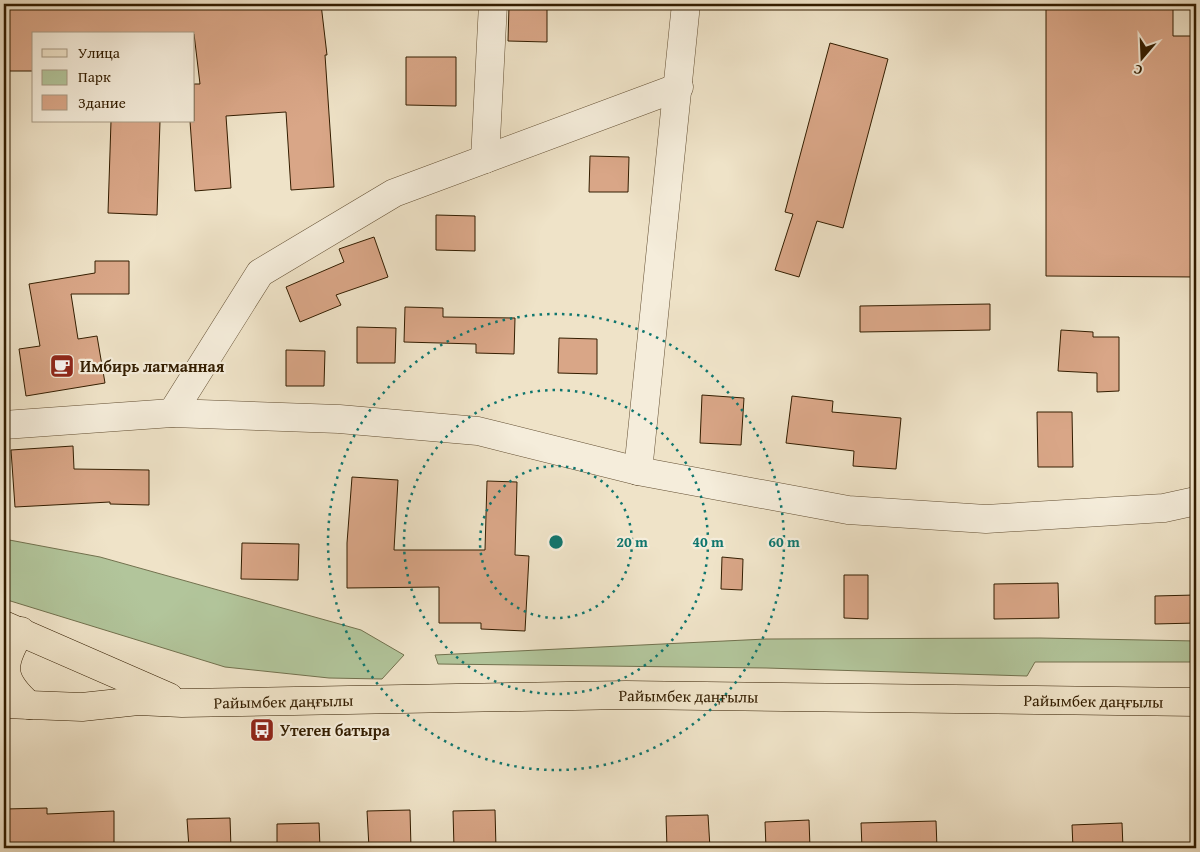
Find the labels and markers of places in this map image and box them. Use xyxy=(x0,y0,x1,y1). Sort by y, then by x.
cafe icon: Имбирь лагманная xyxy=(49,353,75,379)
place label: Имбирь лагманная xyxy=(80,354,225,378)
centre of rings xyxy=(547,533,565,551)
bus stop icon: Утеген батыра xyxy=(249,717,275,743)
place label: Утеген батыра xyxy=(280,718,391,742)

